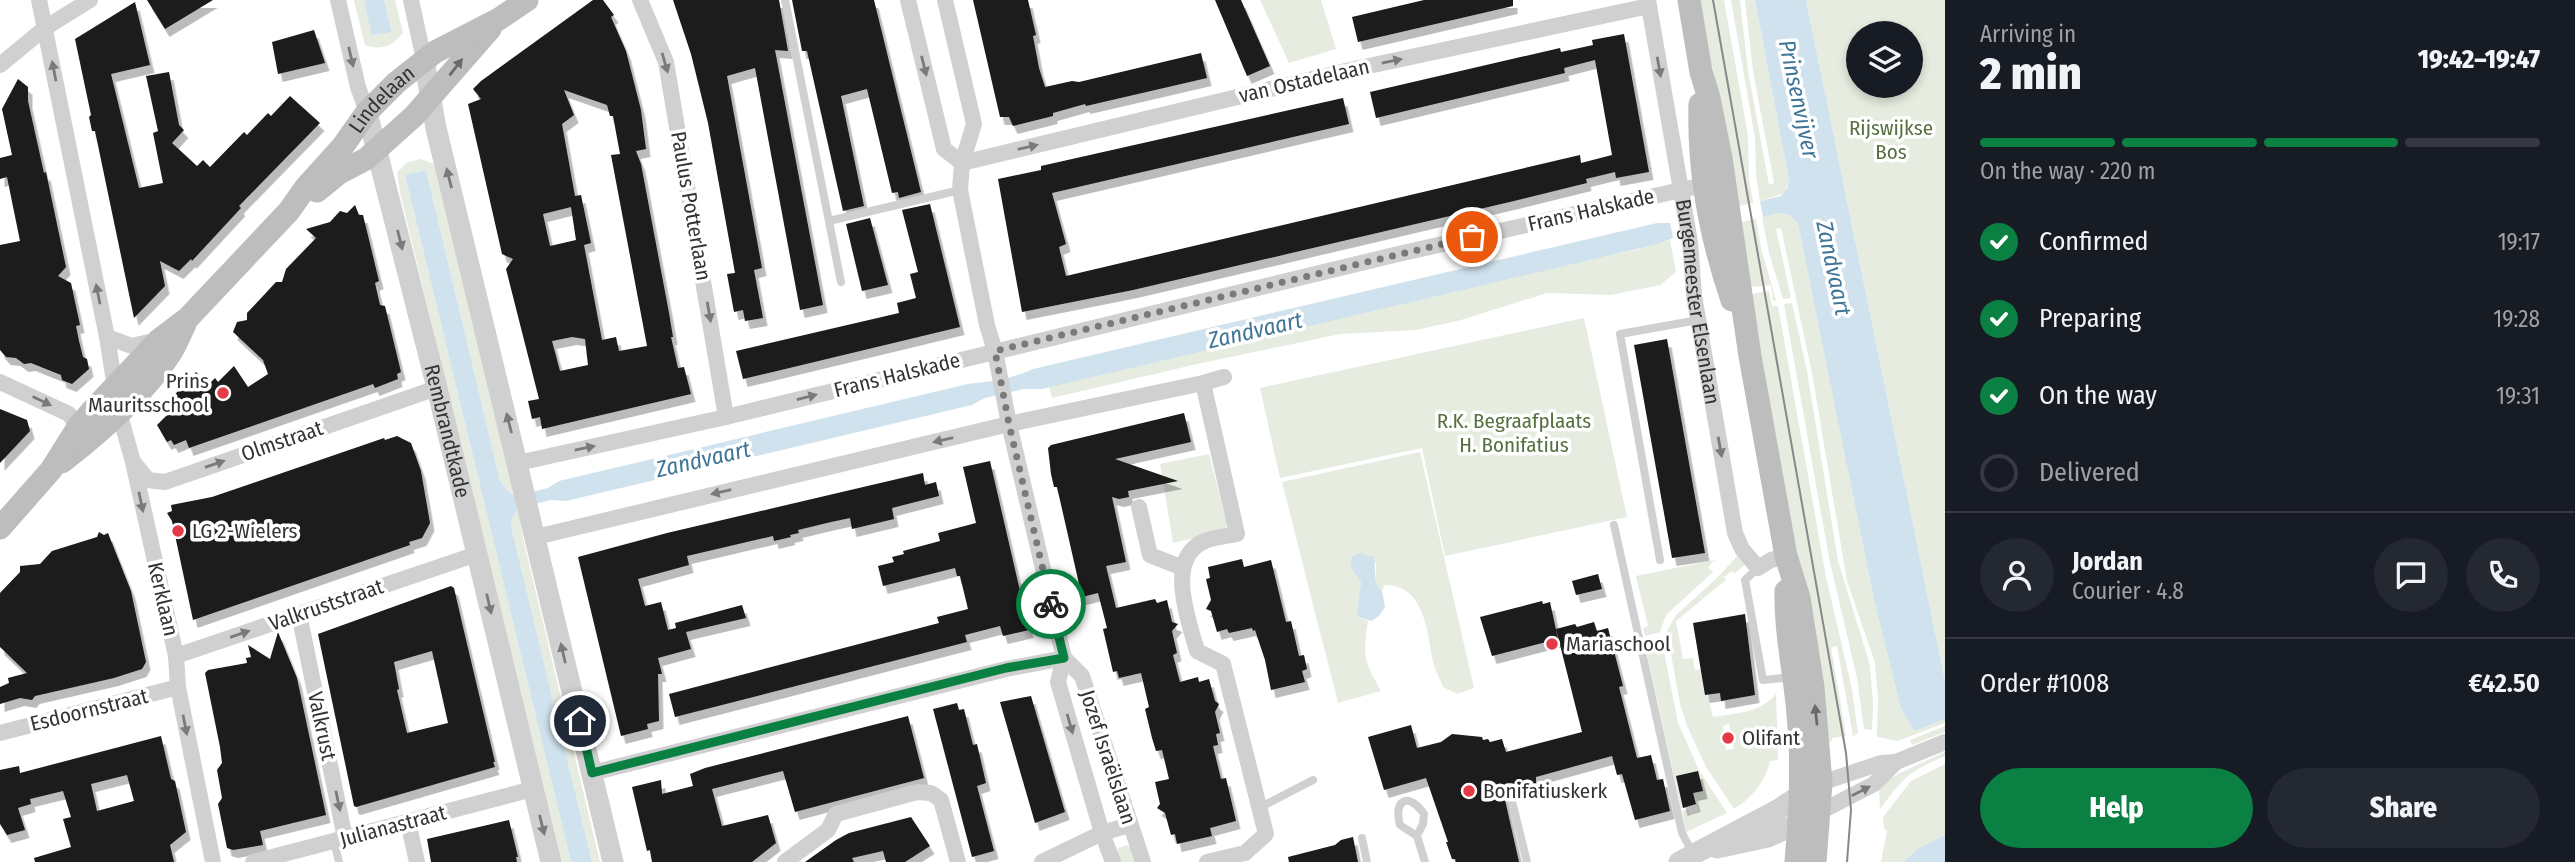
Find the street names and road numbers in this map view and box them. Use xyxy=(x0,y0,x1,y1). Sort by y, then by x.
street label: van Ostadelaan xyxy=(1236,53,1372,109)
street label: Lindelaan xyxy=(343,60,420,138)
street label: Paulus Potterlaan xyxy=(665,129,717,283)
street label: Frans Halskade xyxy=(1525,183,1657,237)
street label: Burgemeester Elsenlaan xyxy=(1670,197,1726,406)
street label: Frans Halskade xyxy=(831,347,963,403)
street label: Rembrandtkade xyxy=(419,362,476,500)
street label: Olmstraat xyxy=(238,415,326,467)
street label: Kerklaan xyxy=(142,559,184,639)
street label: Valkruststraat xyxy=(265,573,387,637)
street label: Esdoornstraat xyxy=(27,683,151,737)
street label: Jozef Israëlslaan xyxy=(1074,686,1142,828)
street label: Valkrust xyxy=(302,689,342,763)
street label: Julianastraat xyxy=(337,799,449,853)

